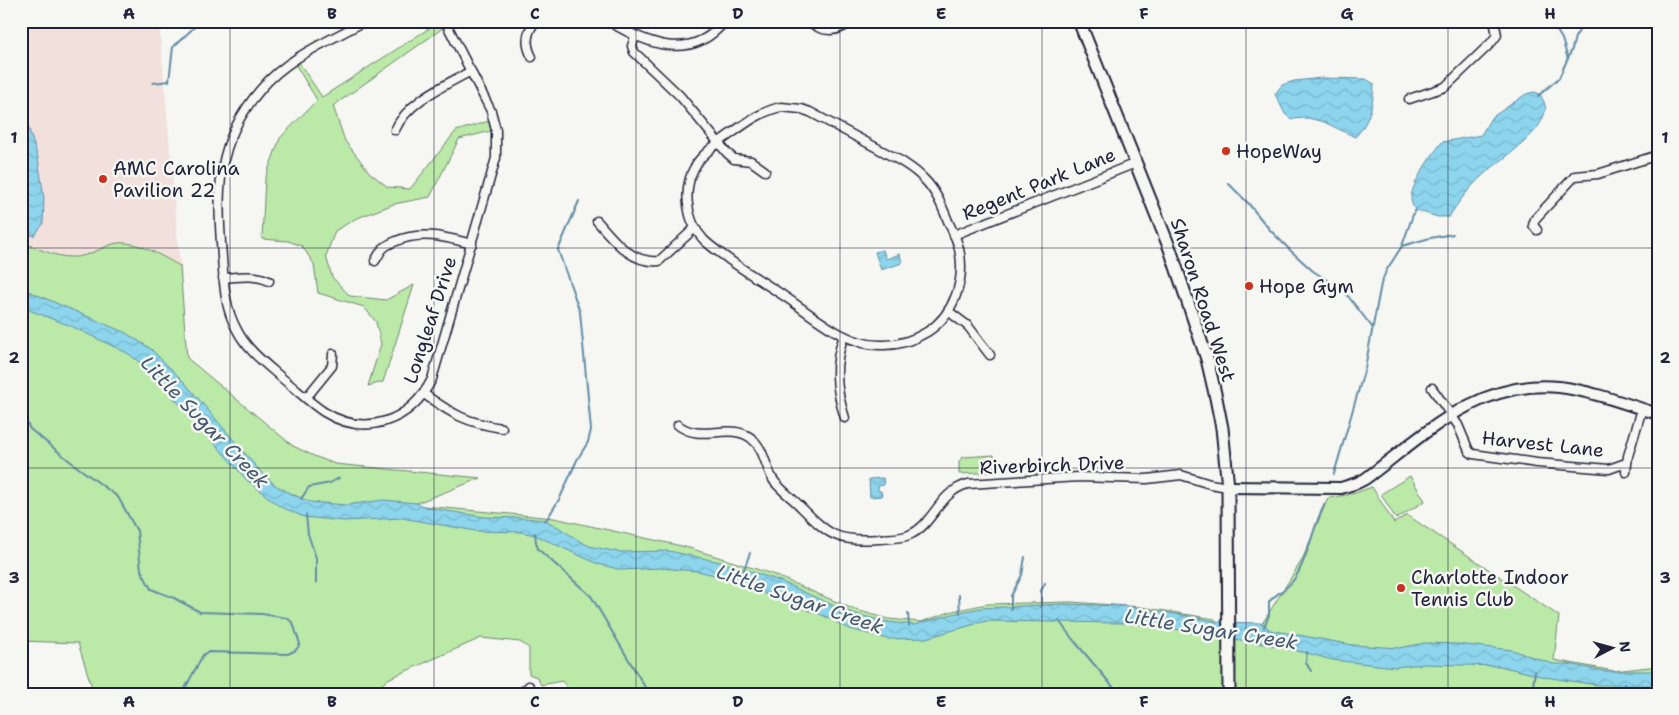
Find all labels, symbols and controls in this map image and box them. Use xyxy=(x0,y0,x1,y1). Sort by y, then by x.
text: A xyxy=(123,3,135,24)
text: B xyxy=(327,3,337,24)
text: C xyxy=(530,3,540,24)
text: D xyxy=(732,3,744,24)
text: E xyxy=(936,3,946,24)
text: F xyxy=(1139,3,1149,24)
text: G xyxy=(1341,3,1354,24)
text: H xyxy=(1544,3,1556,24)
text: 1 xyxy=(10,127,18,148)
text: 1 xyxy=(1661,127,1669,148)
place label: HopeWay xyxy=(1236,139,1322,164)
street label: Regent Park Lane xyxy=(959,142,1119,226)
marker: HopeWay xyxy=(1220,145,1232,157)
place label: AMC Carolina Pavilion 22 xyxy=(113,156,240,203)
marker: AMC Carolina Pavilion 22 xyxy=(97,173,109,185)
street label: Sharon Road West xyxy=(1165,215,1241,385)
street label: Longleaf Drive xyxy=(398,253,462,387)
place label: Hope Gym xyxy=(1259,274,1354,299)
marker: Hope Gym xyxy=(1243,280,1255,292)
text: 2 xyxy=(8,347,20,368)
text: 2 xyxy=(1659,347,1671,368)
water label: Little Sugar Creek xyxy=(135,350,276,494)
street label: Harvest Lane xyxy=(1481,425,1605,463)
street label: Riverbirch Drive xyxy=(979,450,1125,480)
water label: Little Sugar Creek xyxy=(713,558,888,640)
place label: Charlotte Indoor Tennis Club xyxy=(1411,565,1569,612)
text: 3 xyxy=(8,567,20,588)
text: 3 xyxy=(1659,567,1671,588)
marker: Charlotte Indoor Tennis Club xyxy=(1395,582,1407,594)
water label: Little Sugar Creek xyxy=(1122,602,1300,656)
north arrow xyxy=(1586,622,1636,672)
text: N xyxy=(1615,640,1634,653)
text: A xyxy=(123,691,135,712)
text: B xyxy=(327,691,337,712)
text: C xyxy=(530,691,540,712)
text: D xyxy=(732,691,744,712)
text: E xyxy=(936,691,946,712)
text: F xyxy=(1139,691,1149,712)
text: G xyxy=(1341,691,1354,712)
text: H xyxy=(1544,691,1556,712)

